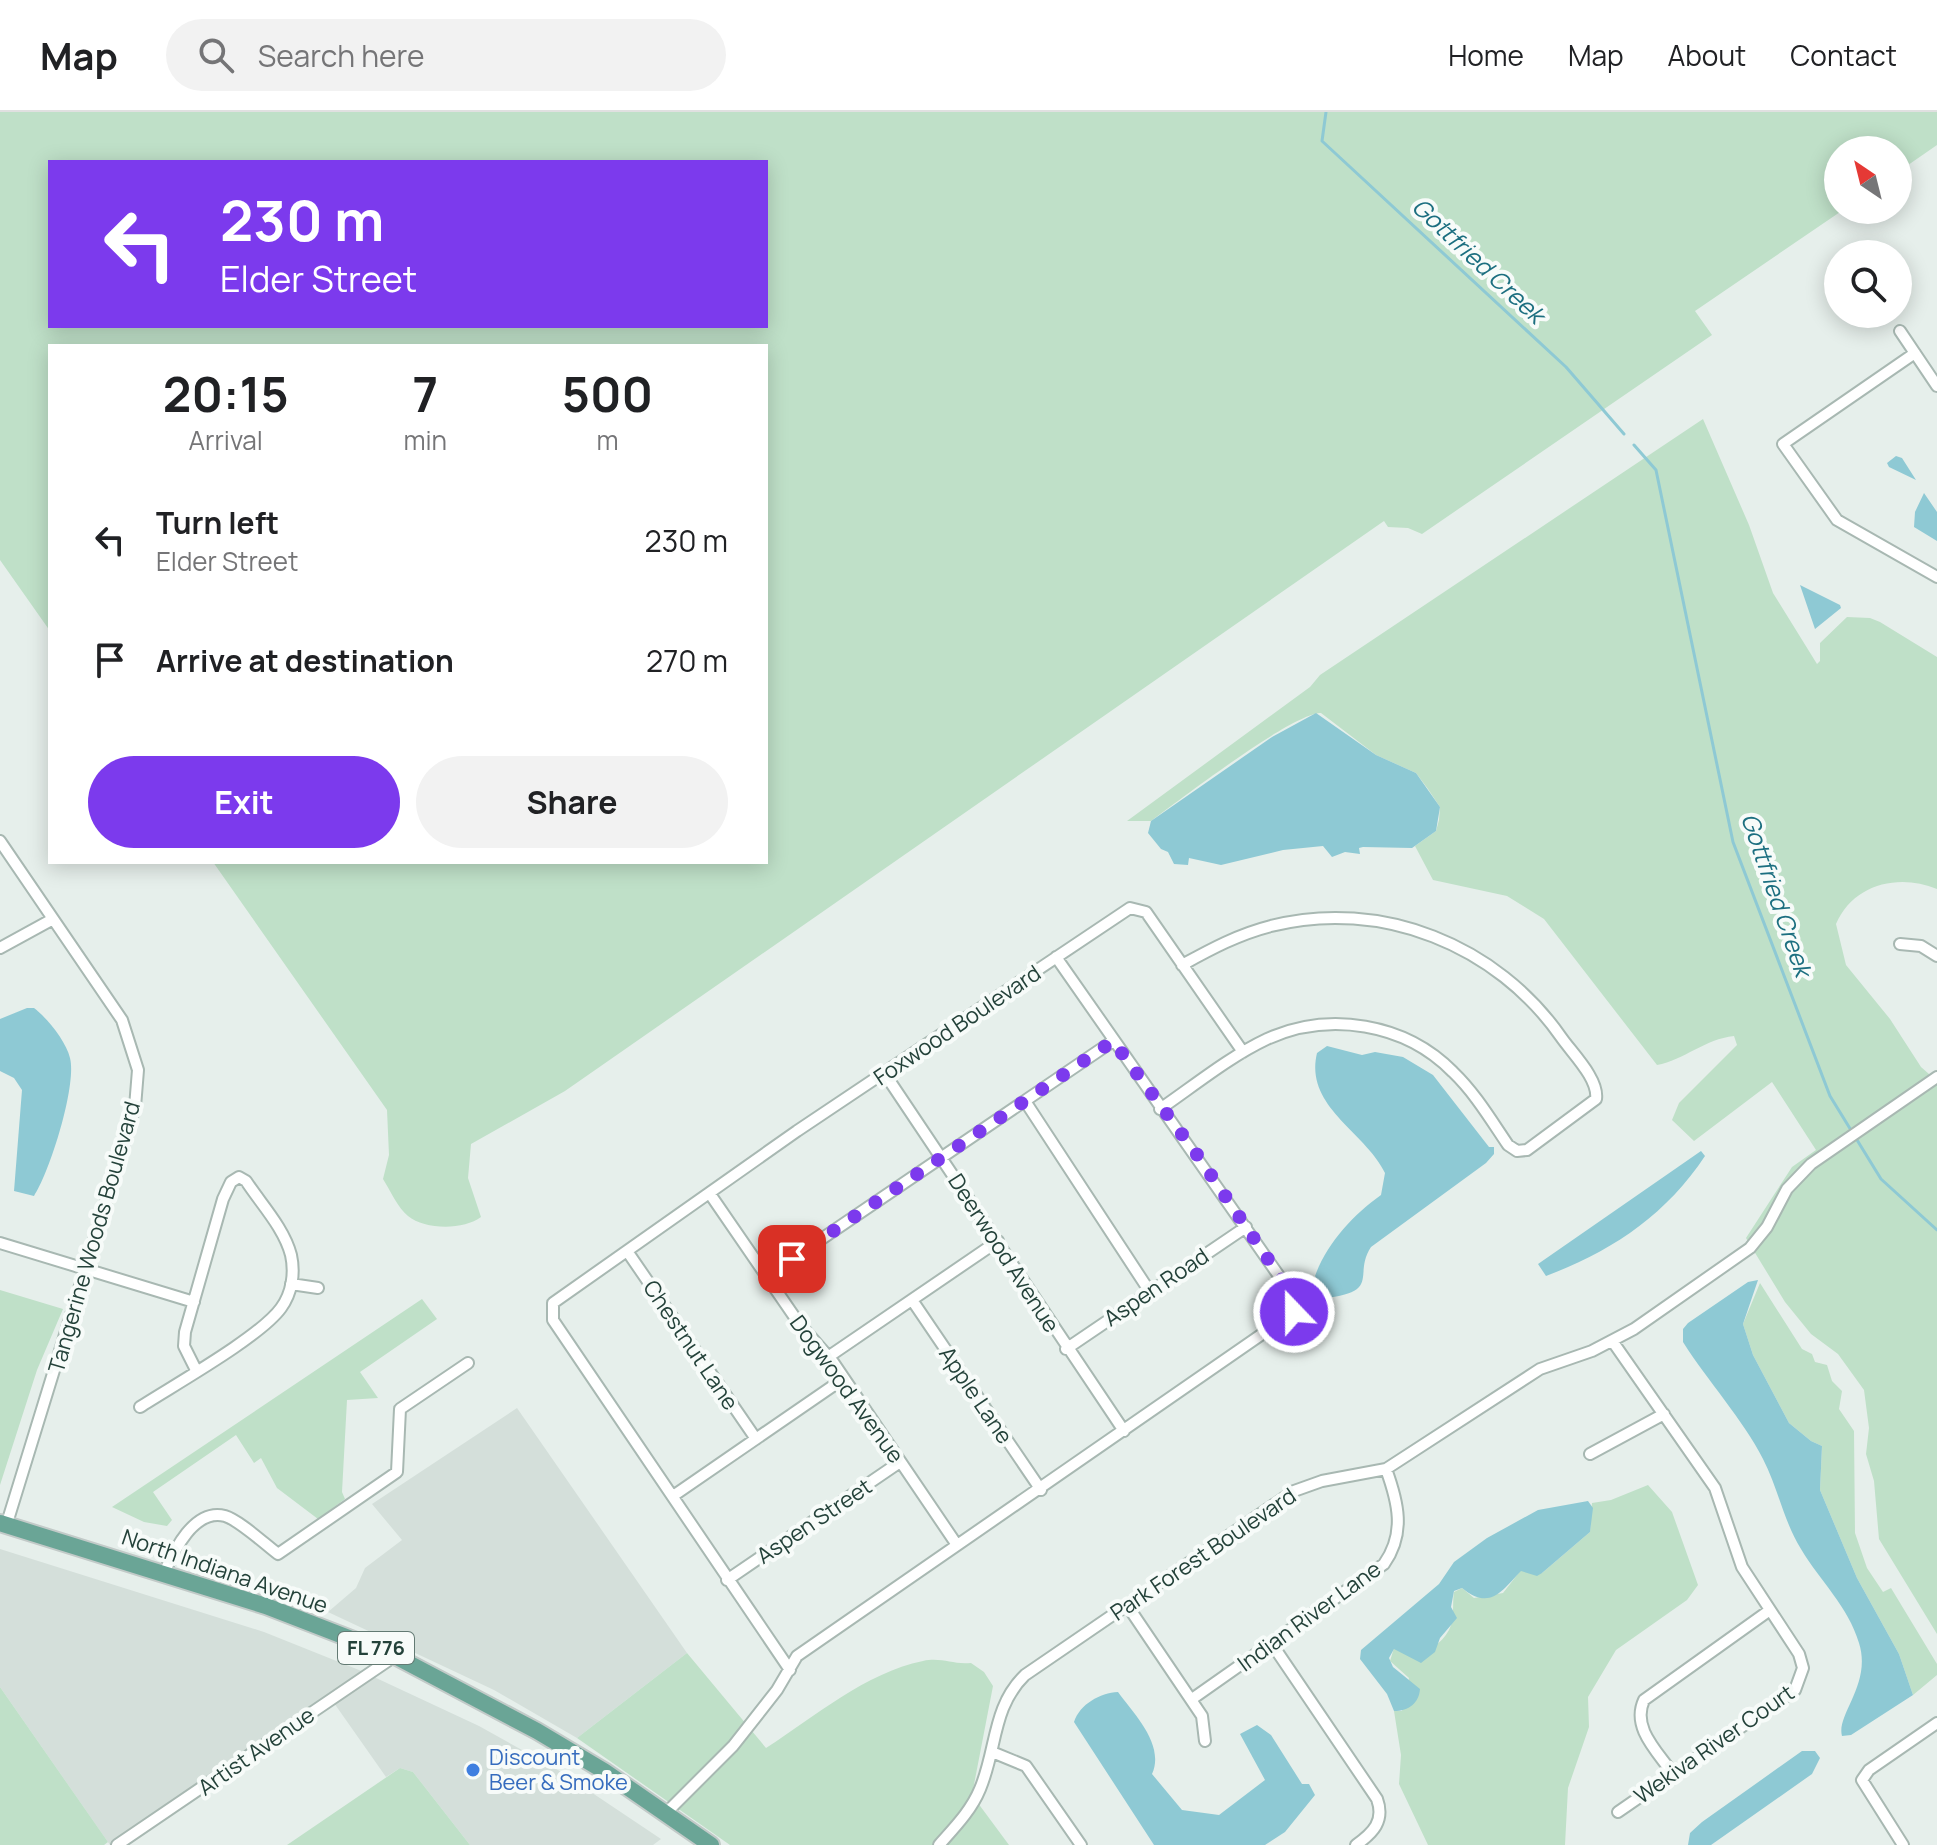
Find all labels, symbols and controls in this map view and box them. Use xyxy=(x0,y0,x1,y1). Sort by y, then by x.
search box xyxy=(166,19,726,91)
text: Map xyxy=(40,29,118,81)
icon: search xyxy=(194,33,238,77)
text: Search here xyxy=(258,35,425,76)
text: Home xyxy=(1448,36,1524,74)
text: Map xyxy=(1568,36,1624,74)
text: About xyxy=(1668,36,1746,74)
text: Contact xyxy=(1790,36,1897,74)
north arrow xyxy=(1824,136,1912,224)
map controls xyxy=(1824,136,1912,328)
text: 230 m xyxy=(220,181,384,258)
water label: Gottfried Creek xyxy=(1406,190,1555,332)
icon: left xyxy=(88,192,192,296)
button: search xyxy=(1824,240,1912,328)
text: Elder Street xyxy=(220,254,417,303)
text: 20:15 xyxy=(163,361,289,426)
text: 7 xyxy=(412,361,438,426)
text: 500 xyxy=(562,361,653,426)
text: Arrival xyxy=(189,422,263,458)
text: min xyxy=(403,422,447,458)
text: m xyxy=(596,422,619,458)
text: Turn left xyxy=(156,502,279,543)
icon: left xyxy=(88,518,132,562)
text: 230 m xyxy=(645,520,728,561)
text: Elder Street xyxy=(156,543,298,579)
icon: arrive xyxy=(88,638,132,682)
text: Arrive at destination xyxy=(156,640,454,681)
text: 270 m xyxy=(646,640,728,681)
button: Exit xyxy=(88,756,400,848)
button: Share xyxy=(416,756,728,848)
water label: Gottfried Creek xyxy=(1734,809,1822,983)
street label: Foxwood Boulevard xyxy=(868,958,1046,1092)
street label: Tangerine Woods Boulevard xyxy=(41,1098,147,1376)
street label: Deerwood Avenue xyxy=(941,1168,1067,1338)
pin xyxy=(758,1225,826,1293)
icon: arrive xyxy=(770,1237,814,1281)
street label: Aspen Road xyxy=(1098,1241,1214,1333)
position arrow xyxy=(1252,1270,1336,1354)
street label: Chestnut Lane xyxy=(636,1274,746,1416)
street label: Dogwood Avenue xyxy=(783,1309,911,1469)
street label: Apple Lane xyxy=(932,1340,1020,1450)
street label: Aspen Street xyxy=(750,1471,878,1571)
street label: Park Forest Boulevard xyxy=(1104,1481,1302,1627)
street label: North Indiana Avenue xyxy=(118,1522,332,1620)
street label: Indian River Lane xyxy=(1231,1554,1387,1678)
road number: FL 776 xyxy=(338,1632,414,1664)
street label: Wekiva River Court xyxy=(1628,1677,1800,1810)
street label: Artist Avenue xyxy=(192,1700,320,1802)
place label: Discount Beer & Smoke xyxy=(489,1742,628,1797)
marker: Discount Beer & Smoke xyxy=(464,1761,482,1779)

